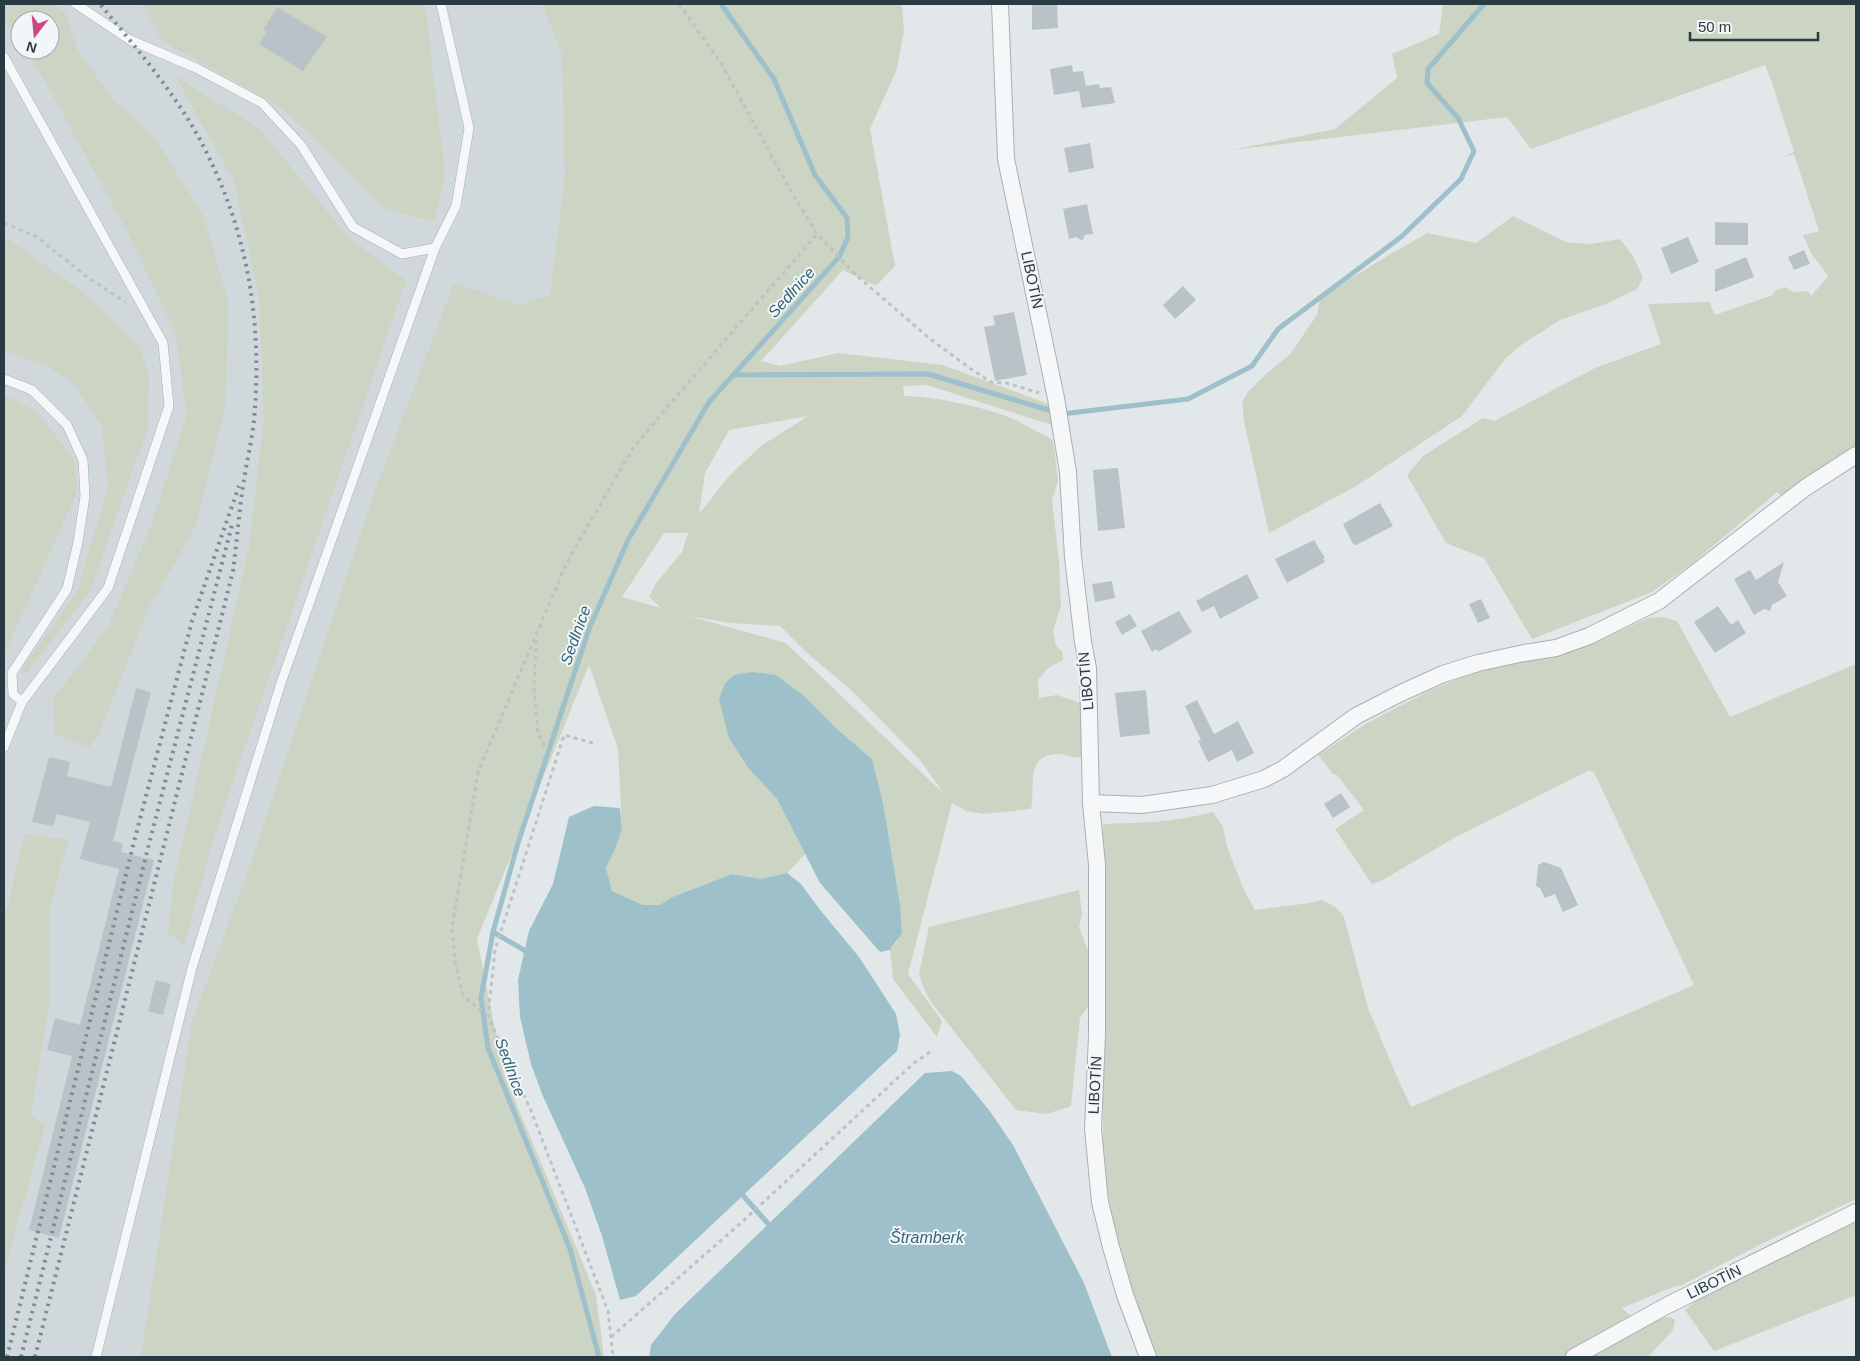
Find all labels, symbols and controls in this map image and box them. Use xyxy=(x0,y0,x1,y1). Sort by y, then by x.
north arrow xyxy=(10,10,60,60)
scale bar xyxy=(1690,10,1818,42)
text: 50 m xyxy=(1698,18,1731,35)
text: N xyxy=(24,38,38,57)
street label: LIBOTÍN xyxy=(1018,250,1047,310)
water label: Sedlnice xyxy=(765,264,818,321)
water label: Sedlnice xyxy=(557,603,594,667)
street label: LIBOTÍN xyxy=(1074,651,1097,711)
water label: Sedlnice xyxy=(492,1035,529,1099)
street label: LIBOTÍN xyxy=(1084,1055,1105,1115)
water label: Štramberk xyxy=(890,1228,965,1246)
street label: LIBOTÍN xyxy=(1684,1261,1744,1302)

